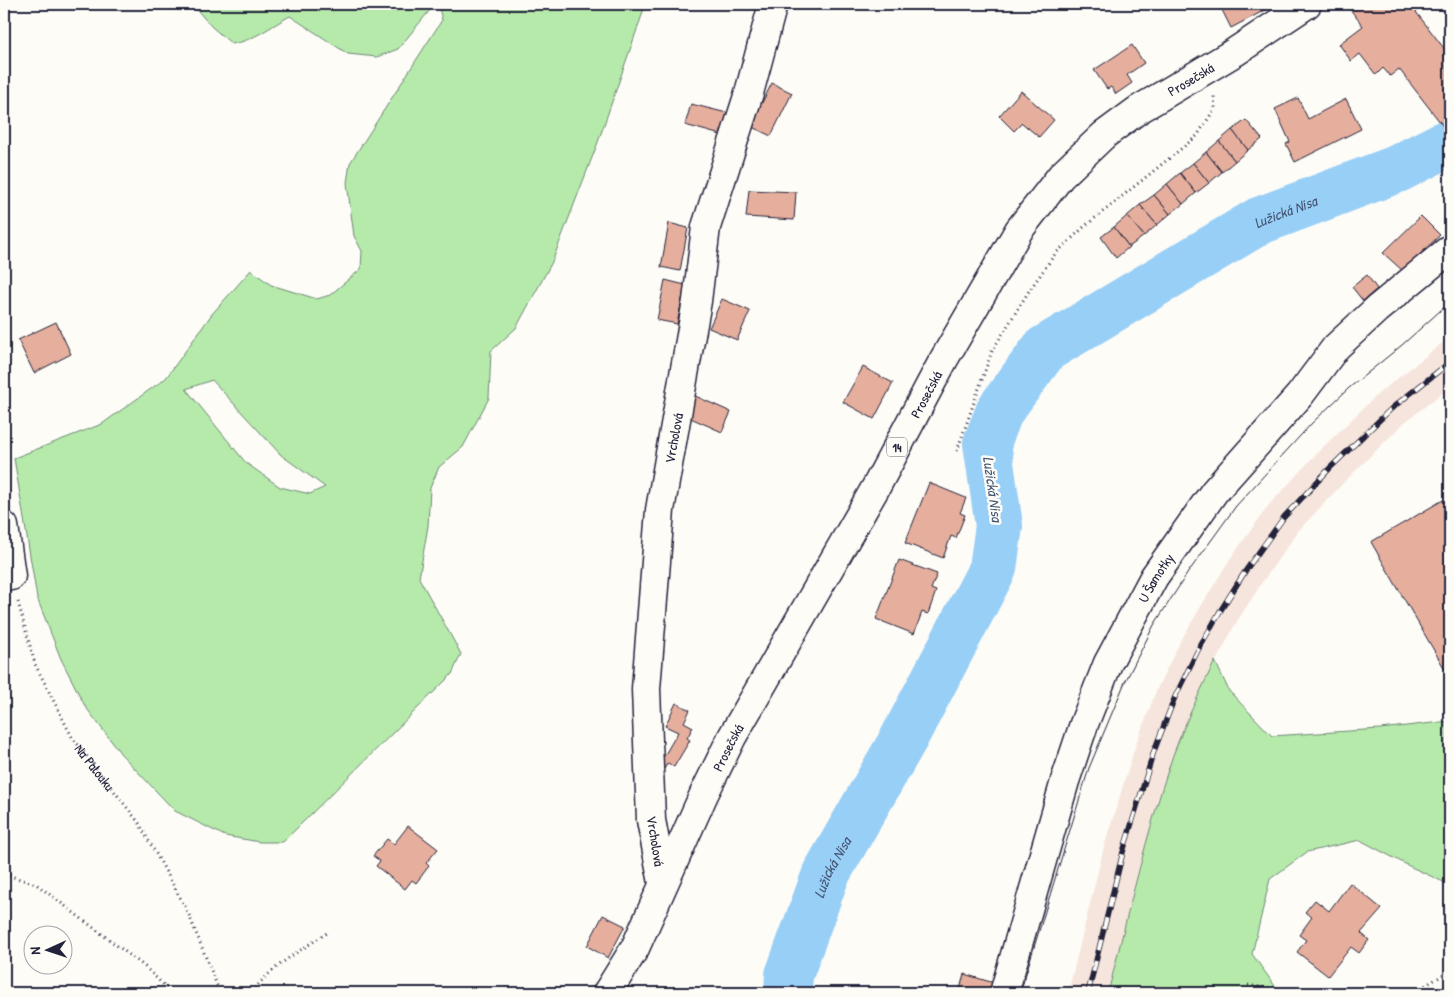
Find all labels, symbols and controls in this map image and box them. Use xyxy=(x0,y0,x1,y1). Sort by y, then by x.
street label: Prosečská xyxy=(1164,57,1218,100)
water label: Lužická Nisa xyxy=(1249,189,1322,233)
street label: Prosečská xyxy=(905,367,946,421)
street label: Vrcholová xyxy=(659,411,687,465)
road number: 14 xyxy=(887,438,907,457)
water label: Lužická Nisa xyxy=(978,455,1008,525)
street label: U Šamotky xyxy=(1133,549,1179,605)
street label: Prosečská xyxy=(707,720,748,774)
street label: Na Palouku xyxy=(71,739,120,795)
street label: Vrcholová xyxy=(643,814,669,868)
water label: Lužická Nisa xyxy=(808,831,857,901)
north arrow xyxy=(22,924,72,974)
text: N xyxy=(25,946,44,955)

